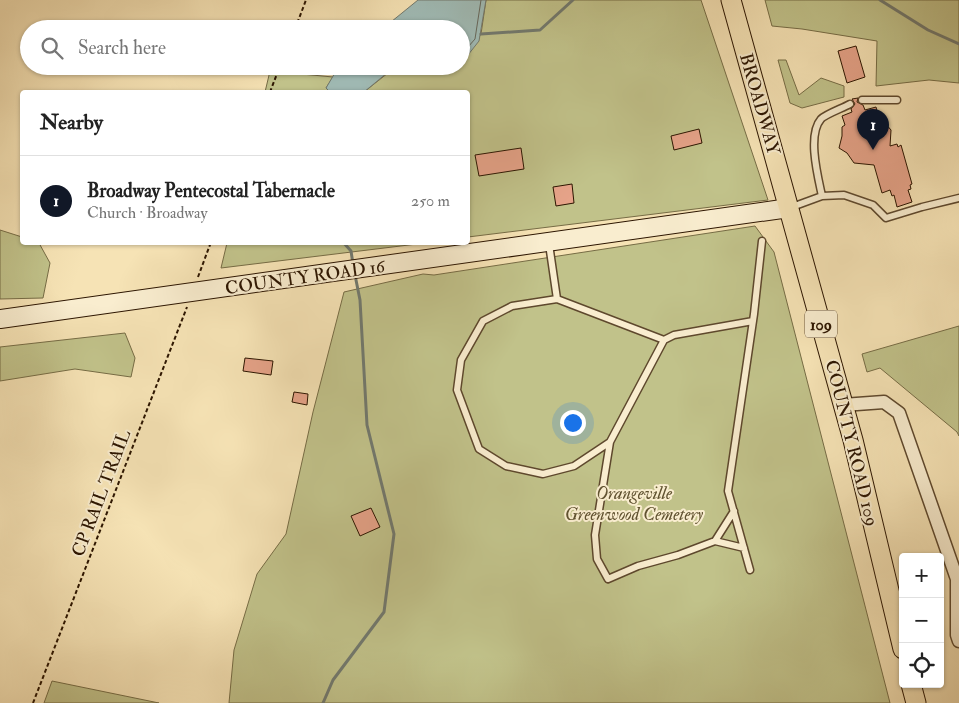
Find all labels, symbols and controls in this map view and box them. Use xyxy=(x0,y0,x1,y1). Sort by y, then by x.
search box xyxy=(20,20,470,75)
icon: search xyxy=(38,34,66,62)
text: Search here xyxy=(78,36,166,60)
street label: BROADWAY xyxy=(734,51,785,158)
text: Nearby xyxy=(40,109,103,136)
pin: 1 xyxy=(857,109,889,150)
text: Broadway Pentecostal Tabernacle xyxy=(87,179,335,203)
text: 1 xyxy=(53,191,59,211)
text: 250 m xyxy=(411,191,450,211)
text: Church · Broadway xyxy=(87,203,208,223)
street label: COUNTY ROAD 16 xyxy=(224,255,387,300)
road number: 109 xyxy=(805,310,837,338)
street label: COUNTY ROAD 109 xyxy=(820,358,883,529)
your location xyxy=(560,410,586,436)
street label: CP RAIL TRAIL xyxy=(67,427,136,560)
park label: Orangeville Greenwood Cemetery xyxy=(565,482,704,526)
map controls xyxy=(899,553,944,688)
button: + xyxy=(899,553,944,598)
button: − xyxy=(899,598,944,643)
button: locate xyxy=(899,643,944,688)

